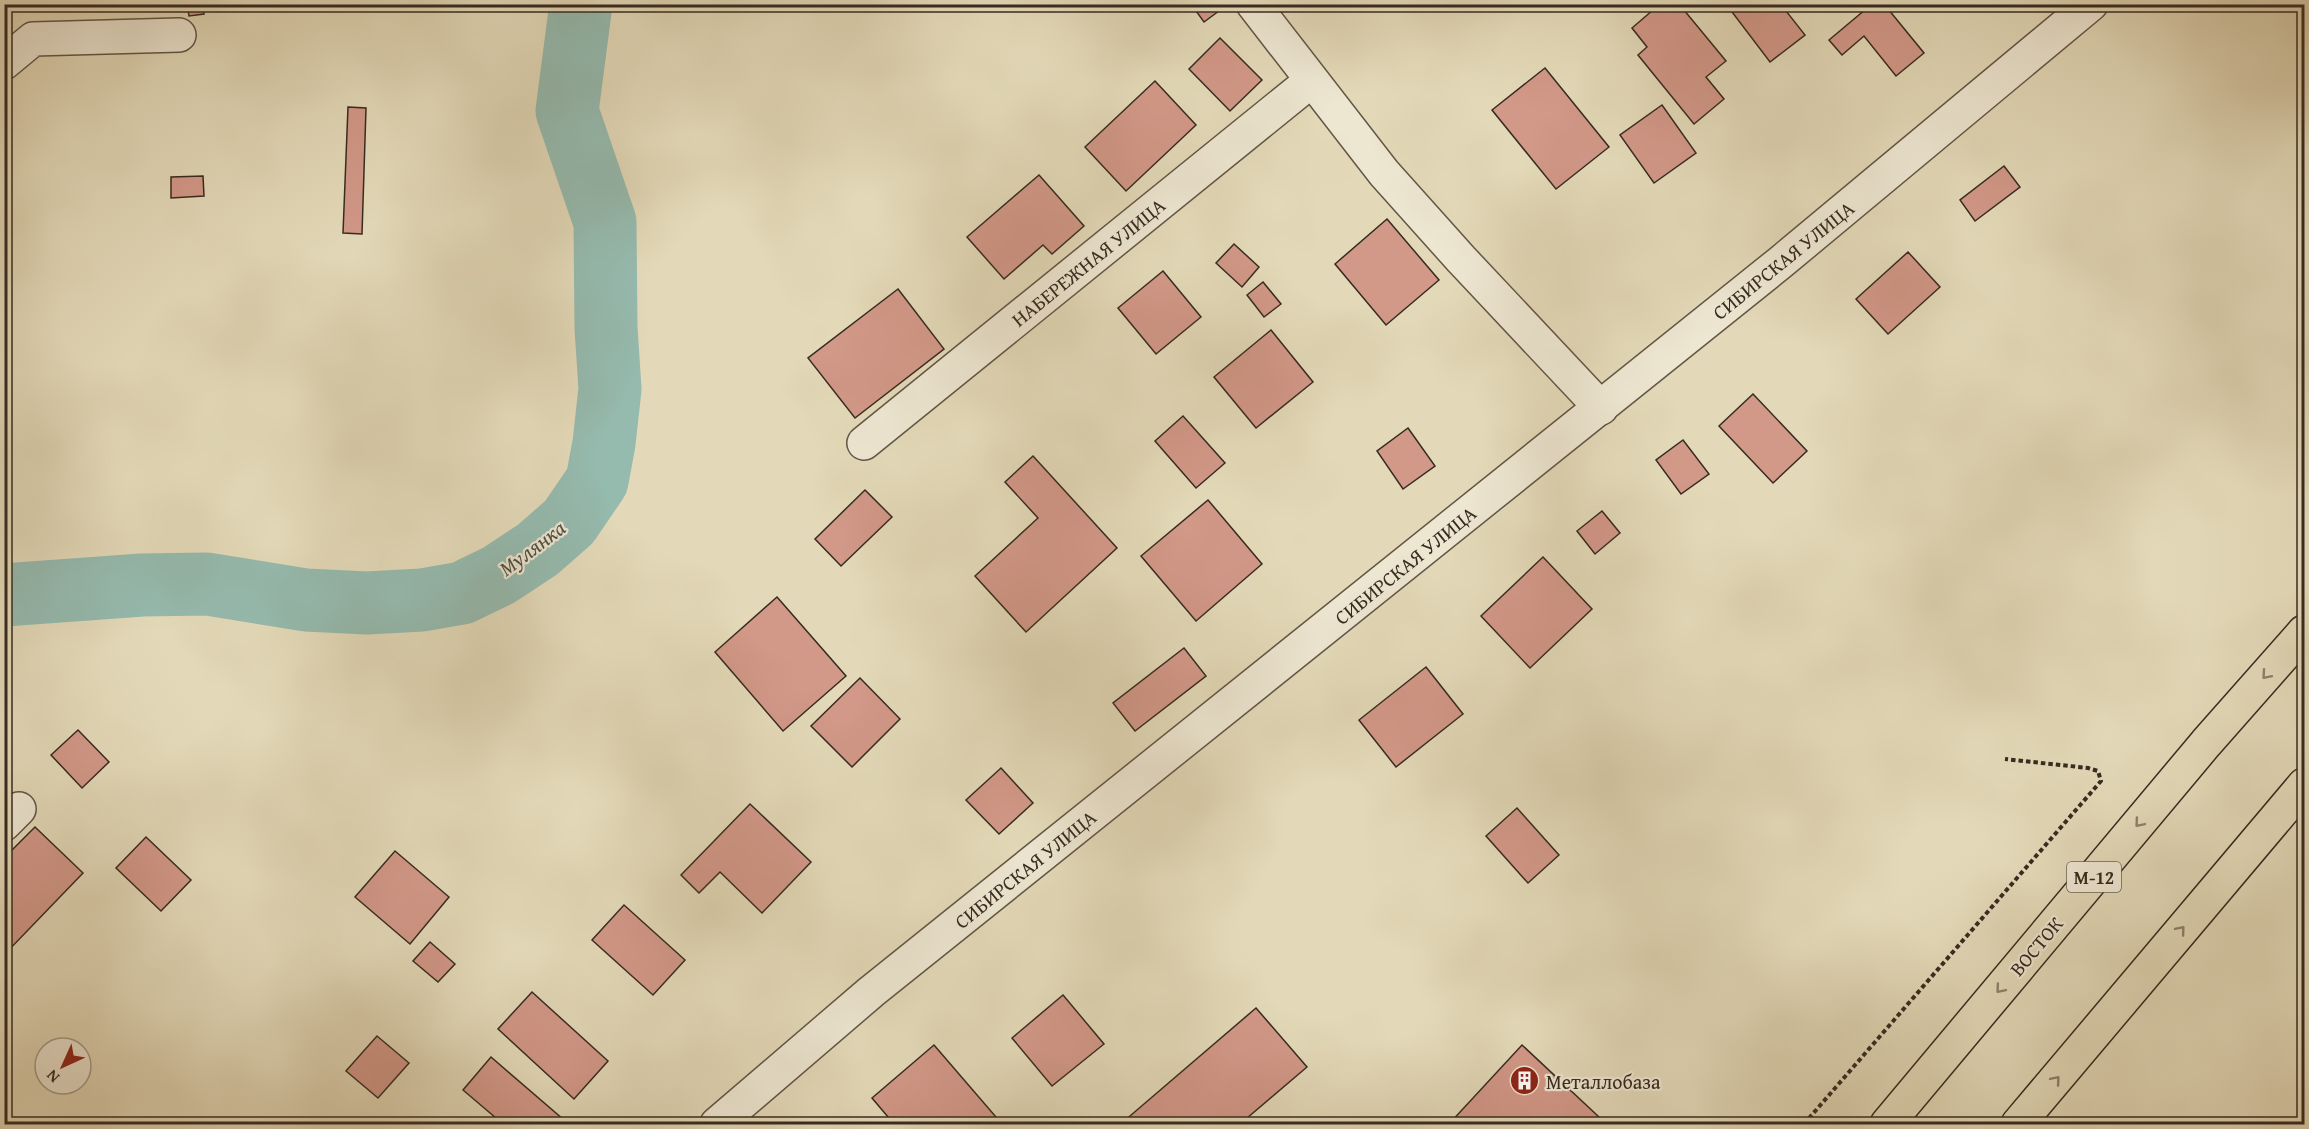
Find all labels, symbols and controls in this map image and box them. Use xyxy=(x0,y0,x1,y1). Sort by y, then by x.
street label: НАБЕРЕЖНАЯ УЛИЦА xyxy=(1005,191,1171,333)
street label: СИБИРСКАЯ УЛИЦА xyxy=(1706,194,1860,326)
street label: СИБИРСКАЯ УЛИЦА xyxy=(1328,499,1482,631)
water label: Мулянка xyxy=(492,512,572,583)
one-way arrow xyxy=(2262,668,2273,679)
street label: СИБИРСКАЯ УЛИЦА xyxy=(948,803,1102,935)
one-way arrow xyxy=(2135,816,2146,827)
road number: М-12 xyxy=(2067,862,2121,892)
street label: ВОСТОК xyxy=(2002,909,2070,982)
one-way arrow xyxy=(2174,926,2185,937)
one-way arrow xyxy=(1997,982,2008,993)
north arrow xyxy=(33,1036,93,1096)
text: N xyxy=(40,1064,65,1089)
building icon: Металлобаза xyxy=(1509,1065,1541,1097)
place label: Металлобаза xyxy=(1546,1067,1661,1096)
one-way arrow xyxy=(2049,1076,2060,1087)

